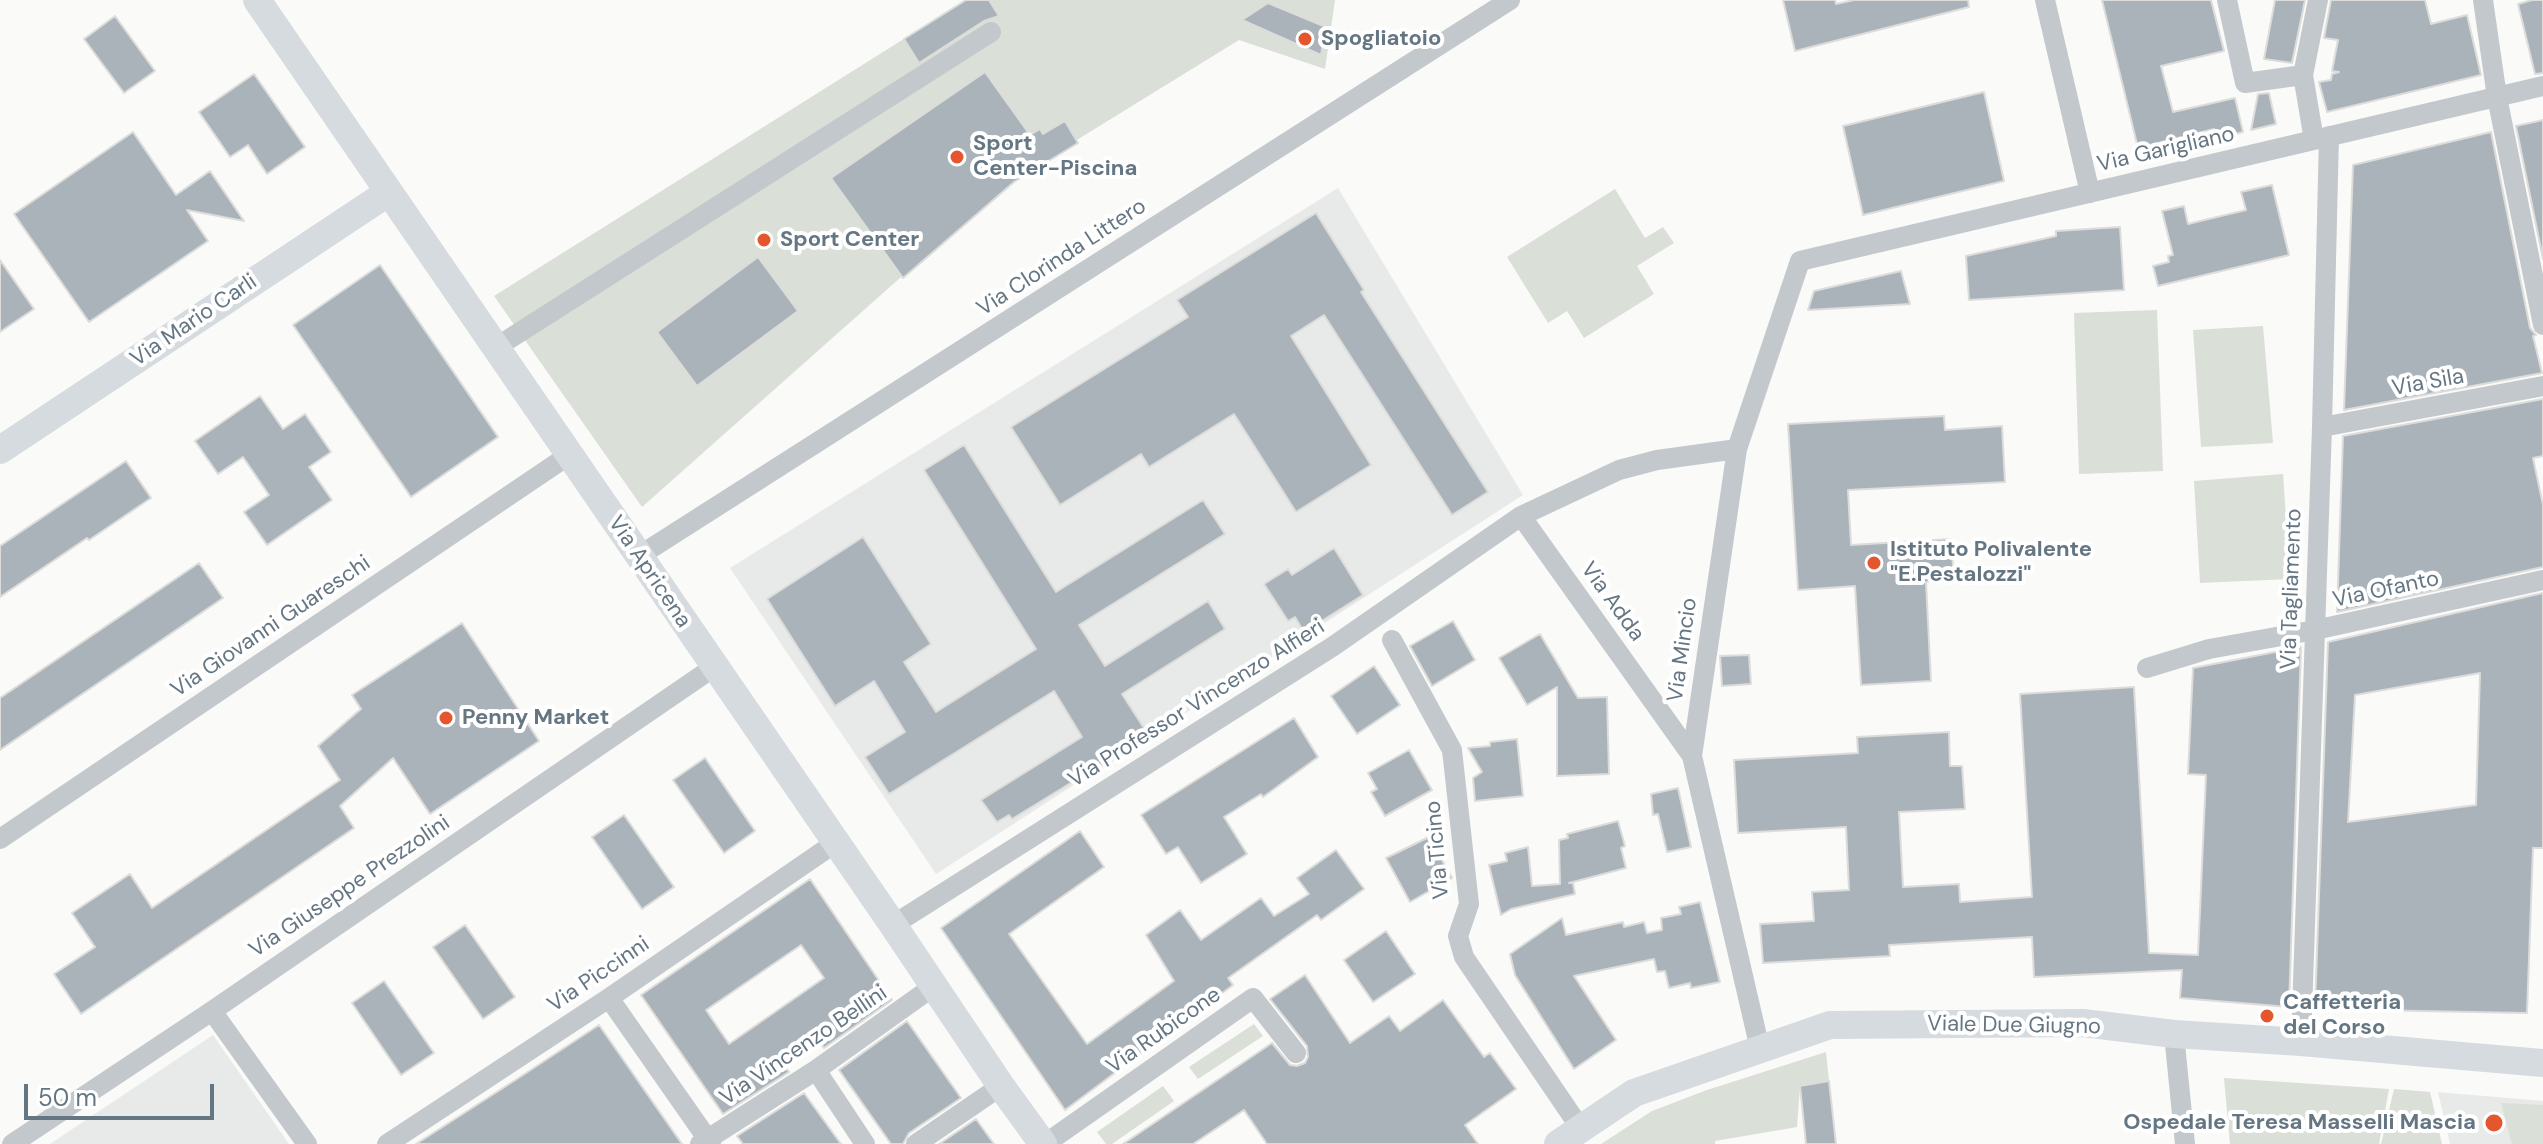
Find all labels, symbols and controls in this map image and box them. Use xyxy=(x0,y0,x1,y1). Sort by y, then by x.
place label: Spogliatoio xyxy=(1321,26,1441,52)
marker: Spogliatoio xyxy=(1296,30,1314,48)
street label: Via Garigliano xyxy=(2095,121,2237,179)
place label: Sport Center-Piscina xyxy=(973,131,1137,182)
marker: Sport Center-Piscina xyxy=(948,148,966,166)
street label: Via Clorinda Littero xyxy=(973,193,1151,323)
place label: Sport Center xyxy=(780,227,919,253)
marker: Sport Center xyxy=(755,231,773,249)
street label: Via Mario Carli xyxy=(126,269,262,373)
street label: Via Sila xyxy=(2390,364,2466,402)
street label: Via Tagliamento xyxy=(2276,508,2308,670)
street label: Via Apricena xyxy=(602,511,696,633)
place label: Istituto Polivalente "E.Pestalozzi" xyxy=(1890,537,2092,588)
street label: Via Giovanni Guareschi xyxy=(166,550,376,704)
marker: Istituto Polivalente "E.Pestalozzi" xyxy=(1865,554,1883,572)
street label: Via Adda xyxy=(1574,557,1650,647)
street label: Via Ofanto xyxy=(2331,566,2441,614)
street label: Via Mincio xyxy=(1663,596,1703,704)
street label: Via Professor Vincenzo Alfieri xyxy=(1064,614,1330,794)
place label: Penny Market xyxy=(462,705,609,731)
marker: Penny Market xyxy=(437,709,455,727)
street label: Via Ticino xyxy=(1421,800,1455,900)
street label: Via Giuseppe Prezzolini xyxy=(245,810,455,964)
street label: Via Piccinni xyxy=(543,931,655,1019)
street label: Via Vincenzo Bellini xyxy=(715,980,893,1112)
street label: Via Rubicone xyxy=(1102,982,1226,1080)
place label: Caffetteria del Corso xyxy=(2283,990,2401,1042)
marker: Caffetteria del Corso xyxy=(2258,1007,2276,1025)
street label: Viale Due Giugno xyxy=(1927,1011,2101,1041)
scale bar xyxy=(28,1068,218,1118)
text: 50 m xyxy=(38,1082,97,1113)
place label: Ospedale Teresa Masselli Mascia xyxy=(2123,1110,2476,1136)
marker: Ospedale Teresa Masselli Mascia xyxy=(2483,1112,2505,1134)

